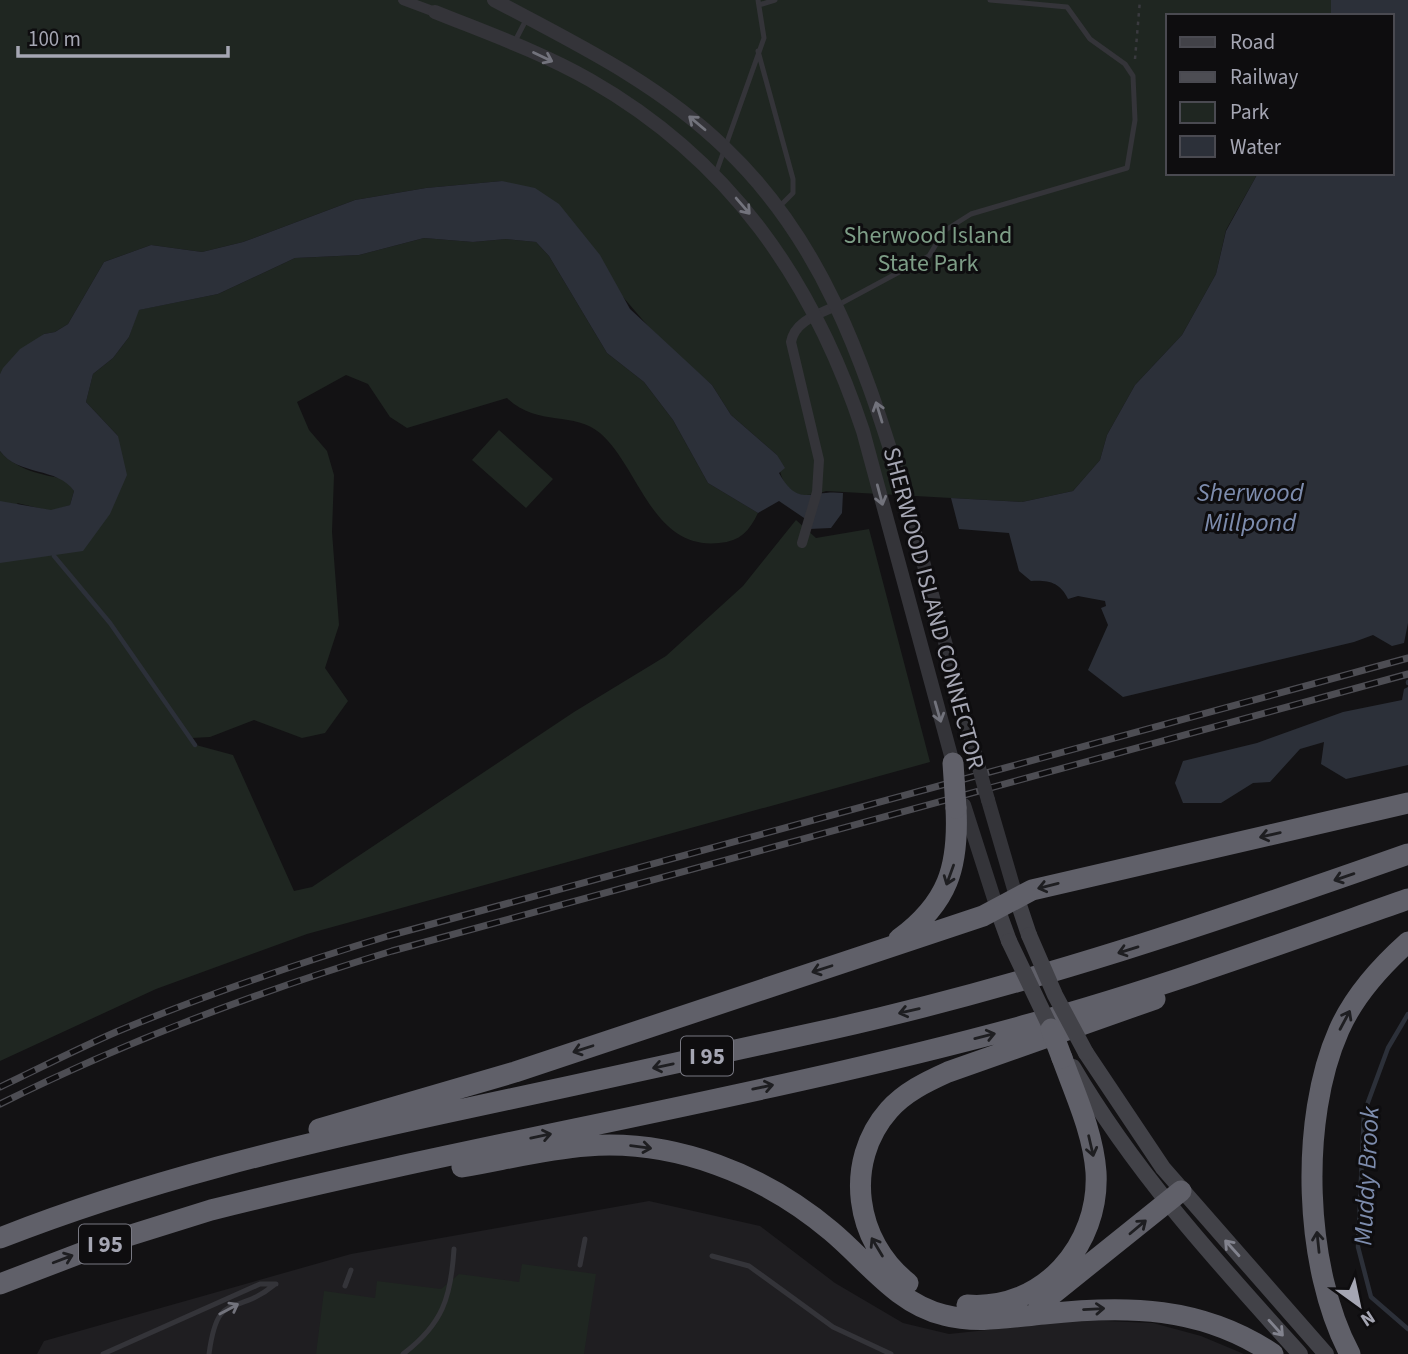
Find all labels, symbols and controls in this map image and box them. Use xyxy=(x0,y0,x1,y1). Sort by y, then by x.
scale bar xyxy=(18,14,228,58)
legend xyxy=(1166,14,1394,175)
text: 100 m xyxy=(28,24,81,54)
text: Road xyxy=(1230,27,1275,57)
one-way arrow xyxy=(532,50,553,64)
text: Railway xyxy=(1230,62,1298,92)
text: Park xyxy=(1230,97,1270,127)
one-way arrow xyxy=(689,115,707,131)
text: Water xyxy=(1230,132,1282,162)
one-way arrow xyxy=(735,197,751,215)
park label: Sherwood Island State Park xyxy=(844,218,1012,281)
one-way arrow xyxy=(871,401,884,423)
street label: SHERWOOD ISLAND CONNECTOR xyxy=(874,443,993,773)
water label: Sherwood Millpond xyxy=(1196,474,1305,541)
one-way arrow xyxy=(874,483,887,506)
one-way arrow xyxy=(933,701,946,723)
one-way arrow xyxy=(1259,828,1282,842)
one-way arrow xyxy=(943,864,955,886)
one-way arrow xyxy=(1333,872,1355,884)
one-way arrow xyxy=(1037,880,1060,893)
one-way arrow xyxy=(1118,945,1140,958)
one-way arrow xyxy=(812,964,834,976)
one-way arrow xyxy=(898,1005,921,1018)
one-way arrow xyxy=(1338,1010,1352,1031)
one-way arrow xyxy=(973,1029,995,1042)
road number: I 95 xyxy=(681,1036,733,1076)
one-way arrow xyxy=(573,1044,595,1056)
one-way arrow xyxy=(652,1060,675,1073)
one-way arrow xyxy=(751,1080,774,1094)
water label: Muddy Brook xyxy=(1344,1105,1389,1246)
one-way arrow xyxy=(529,1128,552,1142)
one-way arrow xyxy=(1085,1134,1098,1157)
one-way arrow xyxy=(630,1141,652,1154)
one-way arrow xyxy=(1129,1219,1147,1235)
road number: I 95 xyxy=(79,1224,131,1264)
one-way arrow xyxy=(1311,1231,1324,1254)
one-way arrow xyxy=(870,1237,884,1257)
one-way arrow xyxy=(1224,1240,1240,1258)
one-way arrow xyxy=(52,1252,74,1265)
north arrow xyxy=(1324,1270,1394,1340)
one-way arrow xyxy=(219,1302,239,1316)
one-way arrow xyxy=(1082,1302,1104,1315)
text: N xyxy=(1355,1303,1380,1333)
one-way arrow xyxy=(1268,1319,1285,1336)

